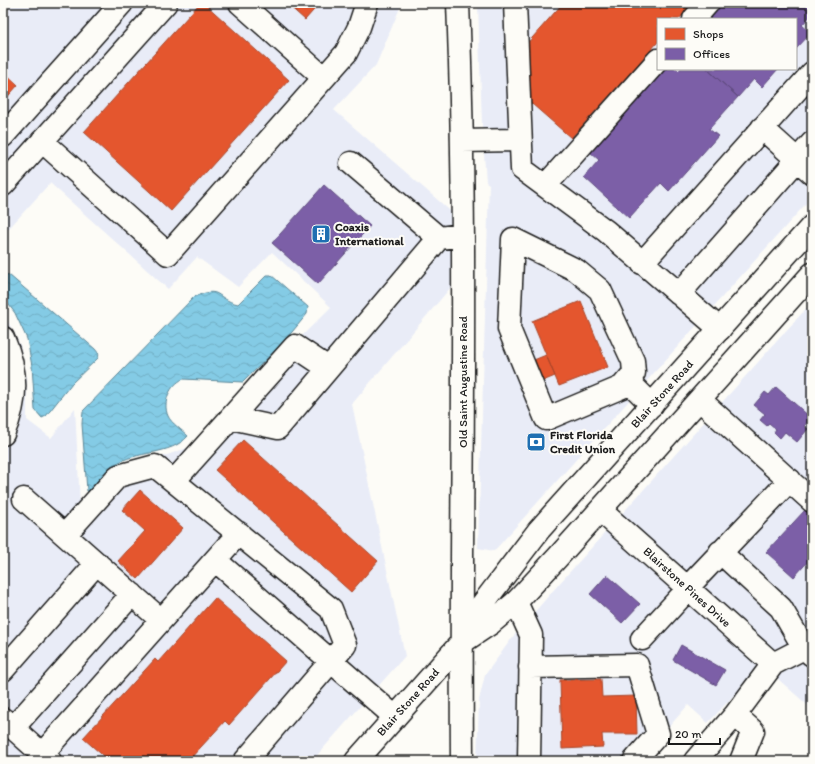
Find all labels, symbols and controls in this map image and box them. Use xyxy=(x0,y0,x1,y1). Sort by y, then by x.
legend xyxy=(657,18,797,70)
text: Shops xyxy=(693,27,724,41)
text: Offices xyxy=(693,47,730,61)
place label: Coaxis International xyxy=(335,220,404,248)
building icon: Coaxis International xyxy=(310,223,332,245)
street label: Old Saint Augustine Road xyxy=(456,316,470,448)
street label: Blair Stone Road xyxy=(628,357,696,431)
place label: First Florida Credit Union xyxy=(550,428,616,456)
bank icon: First Florida Credit Union xyxy=(525,431,547,453)
street label: Blairstone Pines Drive xyxy=(640,544,734,630)
street label: Blair Stone Road xyxy=(374,665,442,739)
scale bar xyxy=(669,720,720,746)
text: 20 m xyxy=(675,727,702,741)

